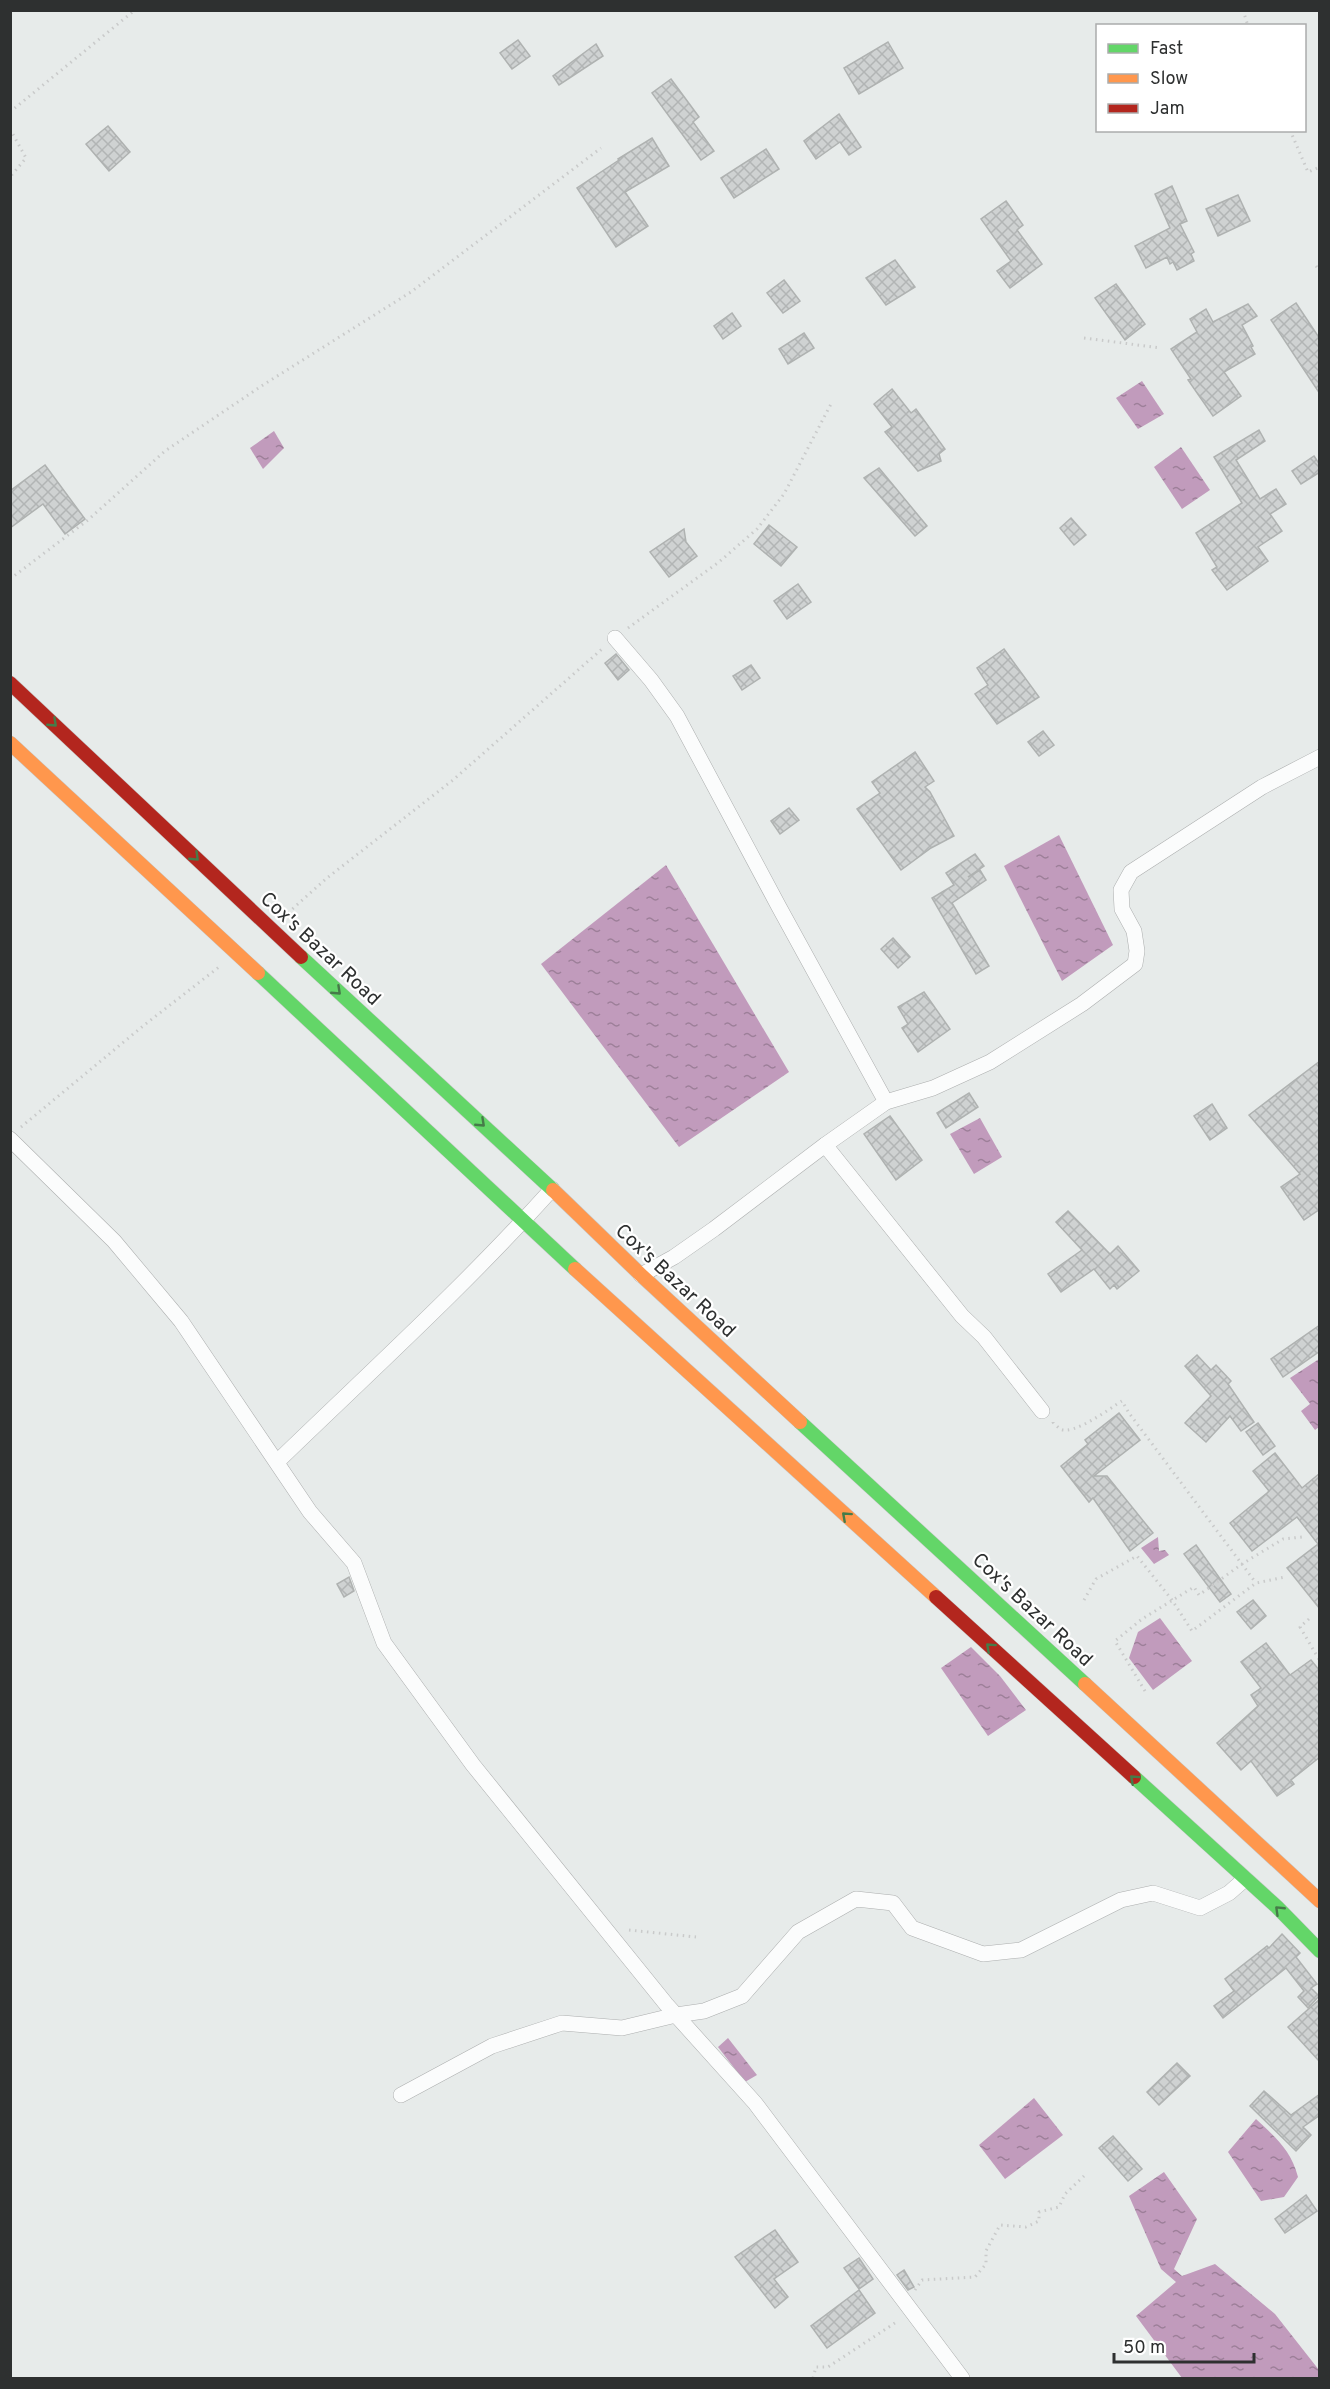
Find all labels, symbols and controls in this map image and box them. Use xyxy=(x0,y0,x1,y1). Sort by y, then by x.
legend xyxy=(1096,24,1306,132)
text: Fast xyxy=(1150,38,1183,61)
text: Slow xyxy=(1150,68,1188,91)
text: Jam xyxy=(1150,98,1185,121)
one-way arrow xyxy=(46,716,57,727)
one-way arrow xyxy=(189,850,199,861)
street label: Cox's Bazar Road xyxy=(254,887,386,1012)
one-way arrow xyxy=(330,983,341,994)
one-way arrow xyxy=(474,1116,484,1127)
street label: Cox's Bazar Road xyxy=(609,1219,741,1344)
one-way arrow xyxy=(842,1512,853,1523)
street label: Cox's Bazar Road xyxy=(966,1548,1098,1673)
one-way arrow xyxy=(986,1643,997,1654)
one-way arrow xyxy=(1130,1775,1141,1786)
one-way arrow xyxy=(1275,1906,1286,1917)
scale bar xyxy=(1114,2326,1254,2364)
text: 50 m xyxy=(1123,2337,1165,2360)

